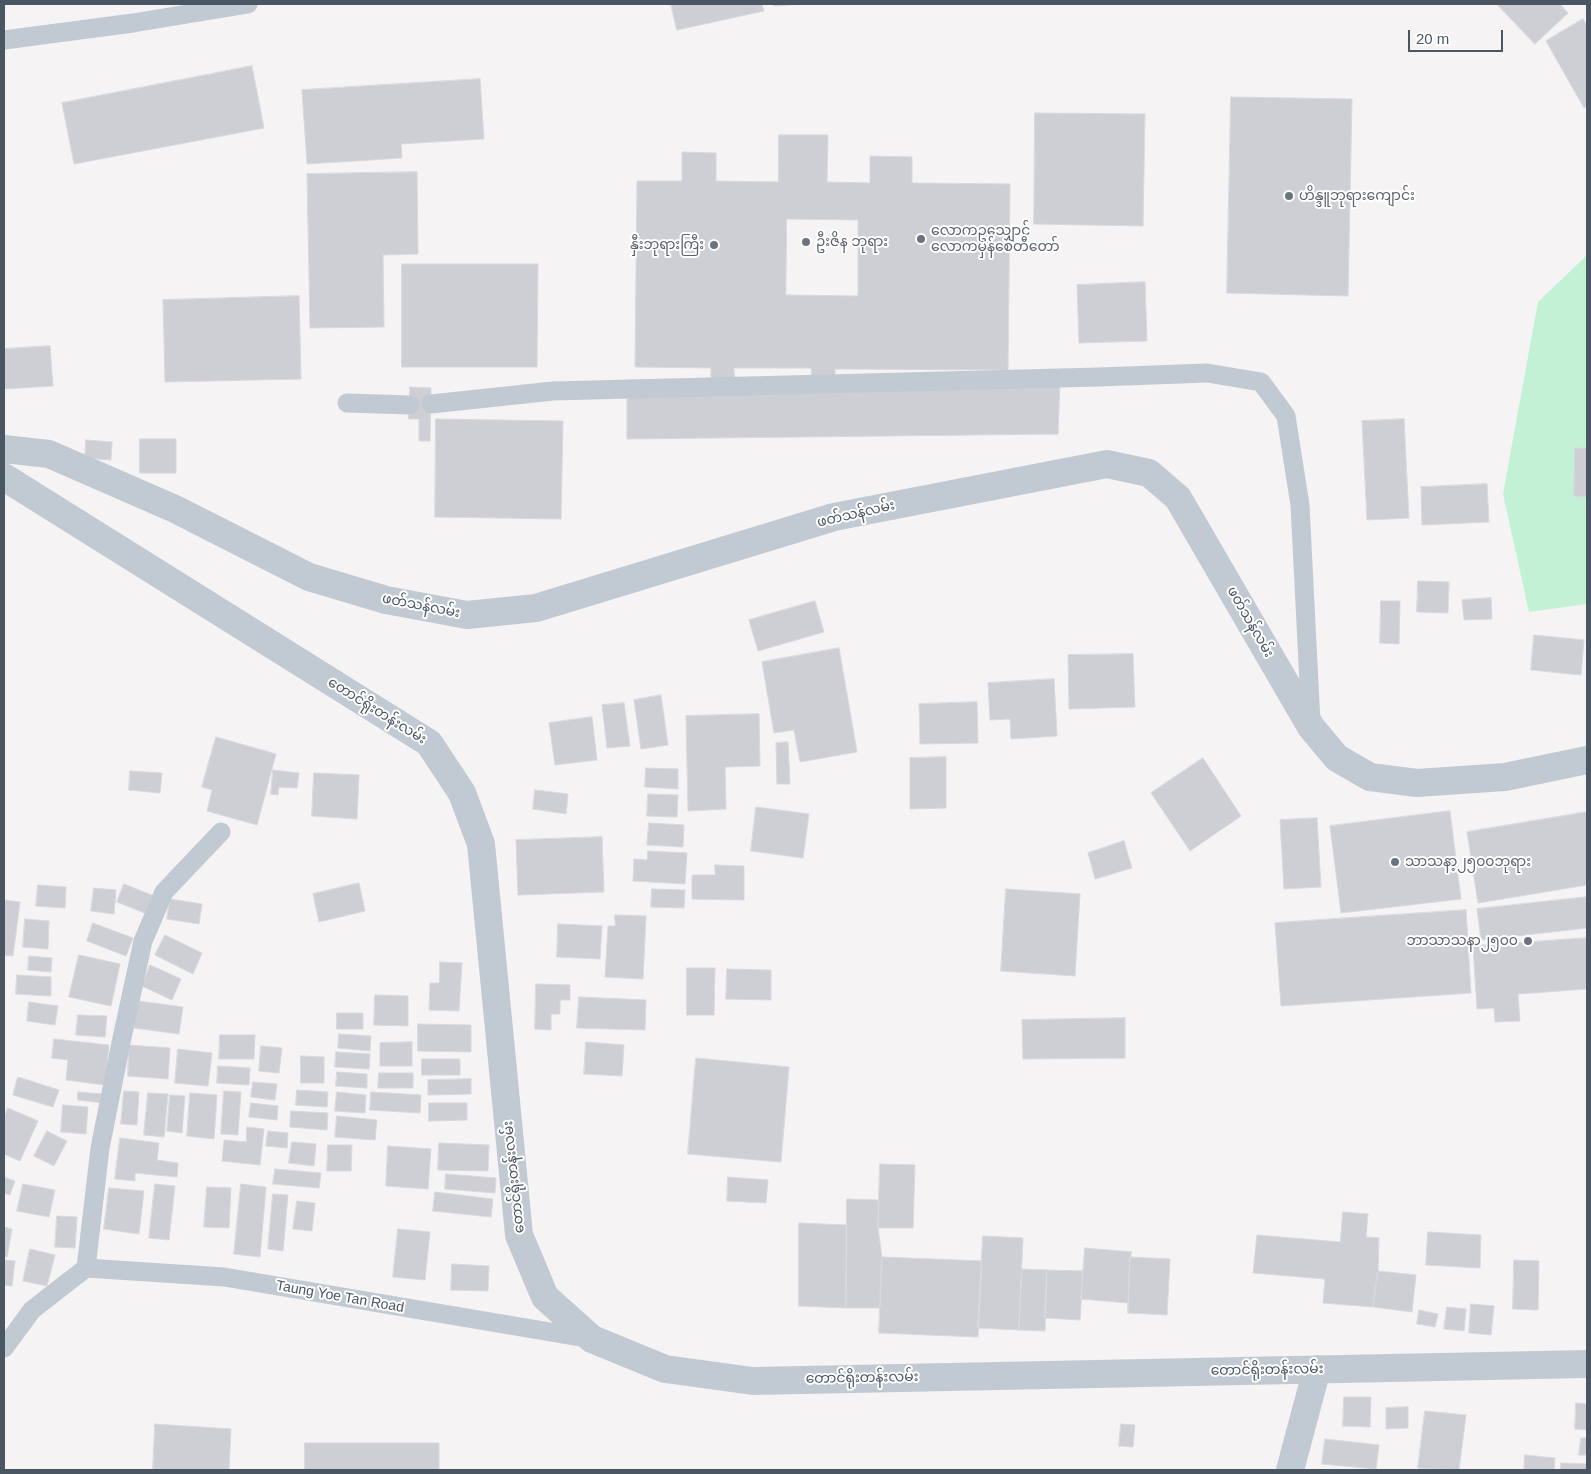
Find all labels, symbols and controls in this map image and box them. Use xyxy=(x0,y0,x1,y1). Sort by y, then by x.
scale bar xyxy=(1411,20,1506,52)
text: 20 m xyxy=(1416,30,1449,47)
place label: ဟိန္ဒူဘုရားကျောင်း xyxy=(1299,188,1415,204)
marker: ဟိန္ဒူဘုရားကျောင်း xyxy=(1283,190,1295,202)
place label: လောကဥသျှောင် လောကမှန်စေတီတော် xyxy=(931,223,1060,256)
marker: လောကဥသျှောင် လောကမှန်စေတီတော် xyxy=(915,233,927,245)
place label: ဦးဇိန ဘုရား xyxy=(816,234,888,250)
marker: ဦးဇိန ဘုရား xyxy=(800,236,812,248)
place label: နှီးဘုရားကြီး xyxy=(630,237,704,253)
marker: နှီးဘုရားကြီး xyxy=(708,239,720,251)
street label: ဖတ်သန်လမ်း xyxy=(816,497,896,531)
street label: ဖတ်သန်လမ်း xyxy=(1223,584,1277,660)
street label: ဖတ်သန်လမ်း xyxy=(381,590,461,622)
street label: တောင်ရိုးတန်းလမ်း xyxy=(325,674,429,748)
place label: သာသနာ့၂၅၀၀ဘုရား xyxy=(1405,854,1531,870)
marker: သာသနာ့၂၅၀၀ဘုရား xyxy=(1389,856,1401,868)
place label: ဘာသာသနာ၂၅၀၀ xyxy=(1406,933,1518,949)
marker: ဘာသာသနာ၂၅၀၀ xyxy=(1522,935,1534,947)
street label: တောင်ရိုးတန်းလမ်း xyxy=(500,1120,528,1234)
street label: Taung Yoe Tan Road xyxy=(275,1277,405,1317)
street label: တောင်ရိုးတန်းလမ်း xyxy=(1210,1361,1324,1379)
street label: တောင်ရိုးတန်းလမ်း xyxy=(805,1369,919,1387)

